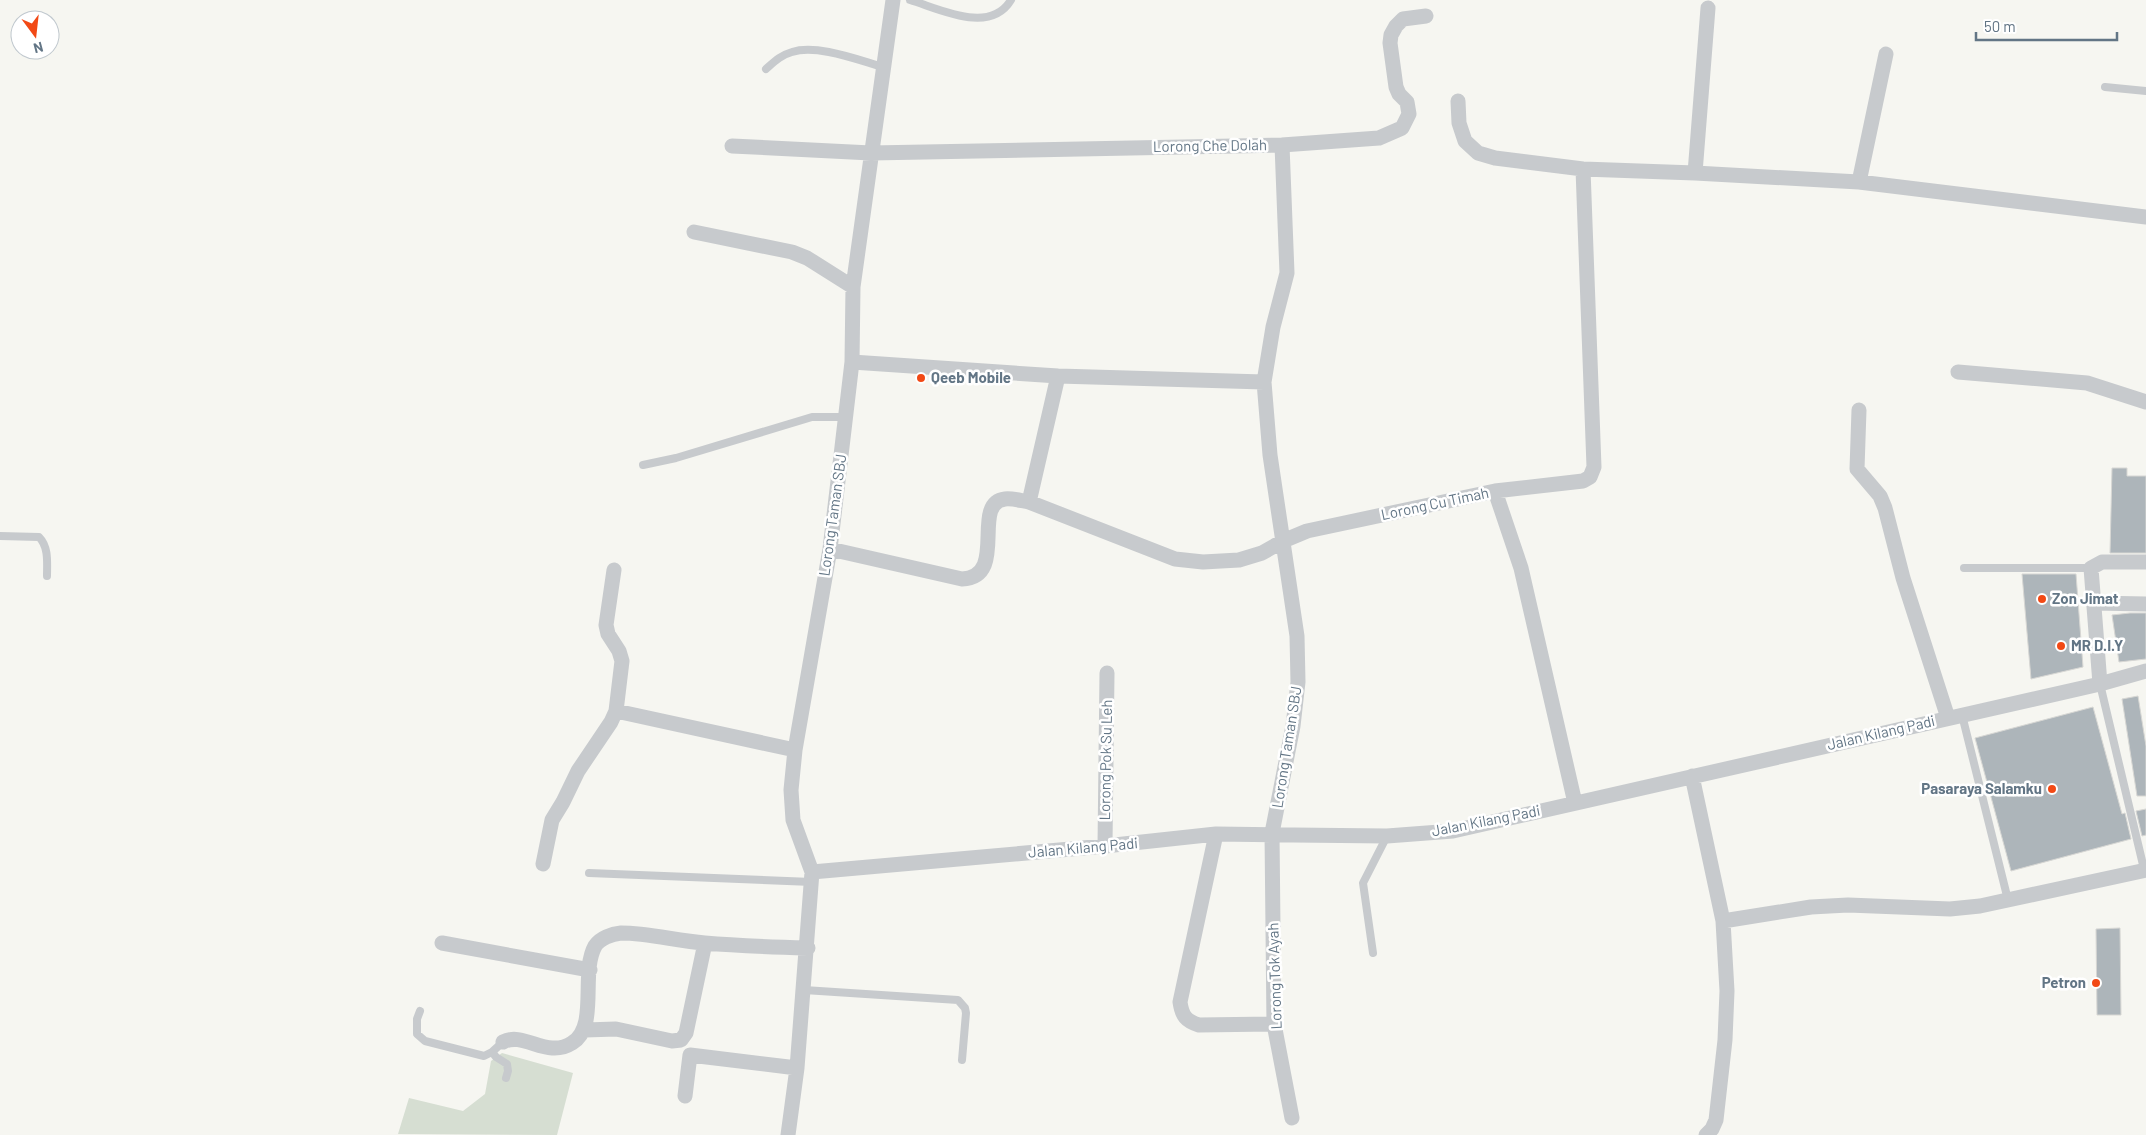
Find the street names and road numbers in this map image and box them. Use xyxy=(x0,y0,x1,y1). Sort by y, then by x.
street label: Lorong Che Dolah xyxy=(1153,135,1267,155)
street label: Lorong Taman SBJ xyxy=(815,453,850,577)
street label: Lorong Cu Timah xyxy=(1379,483,1490,523)
street label: Lorong Taman SBJ xyxy=(1267,685,1305,809)
street label: Lorong Pok Su Leh xyxy=(1095,699,1115,821)
street label: Jalan Kilang Padi xyxy=(1825,711,1937,753)
street label: Jalan Kilang Padi xyxy=(1430,801,1542,839)
street label: Jalan Kilang Padi xyxy=(1027,833,1139,861)
street label: Lorong Tok Ayah xyxy=(1263,922,1285,1030)

